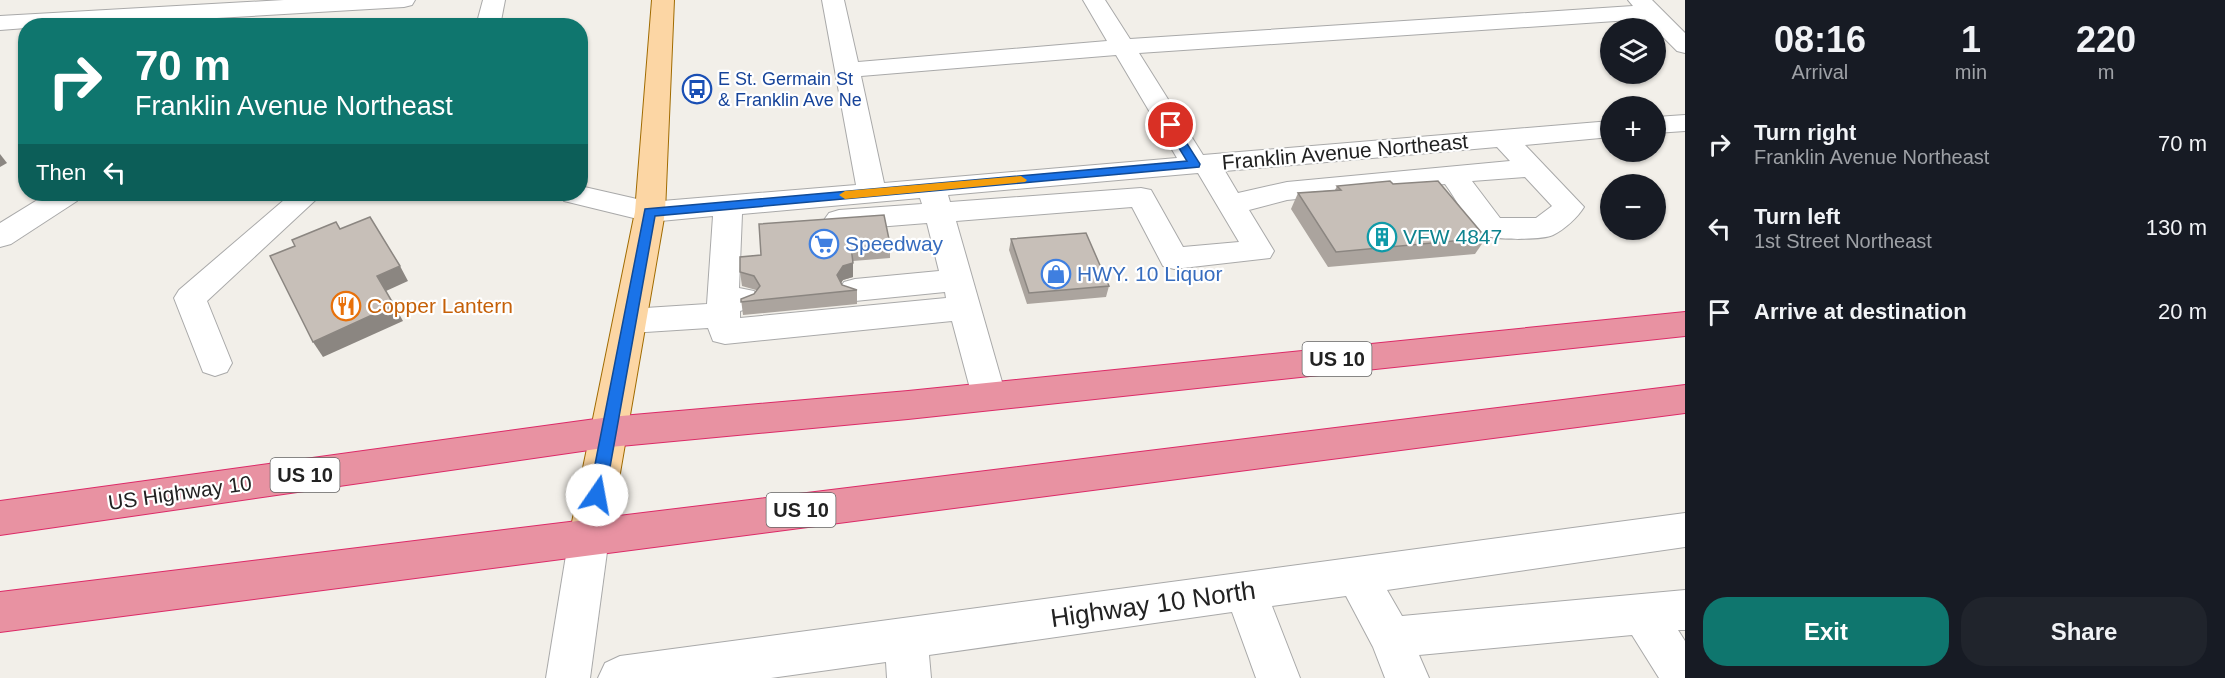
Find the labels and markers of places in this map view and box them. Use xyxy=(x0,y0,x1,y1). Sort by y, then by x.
place label: E St. Germain St & Franklin Ave Ne xyxy=(718,69,862,110)
bus stop icon: E St. Germain St & Franklin Ave Ne xyxy=(681,73,713,105)
pin xyxy=(1145,99,1196,150)
building icon: VFW 4847 xyxy=(1366,221,1398,253)
place label: VFW 4847 xyxy=(1403,225,1502,248)
supermarket icon: Speedway xyxy=(808,228,840,260)
place label: Speedway xyxy=(845,232,944,255)
shop icon: HWY. 10 Liquor xyxy=(1040,258,1072,290)
place label: HWY. 10 Liquor xyxy=(1077,262,1223,285)
restaurant icon: Copper Lantern xyxy=(330,290,362,322)
place label: Copper Lantern xyxy=(367,294,513,317)

